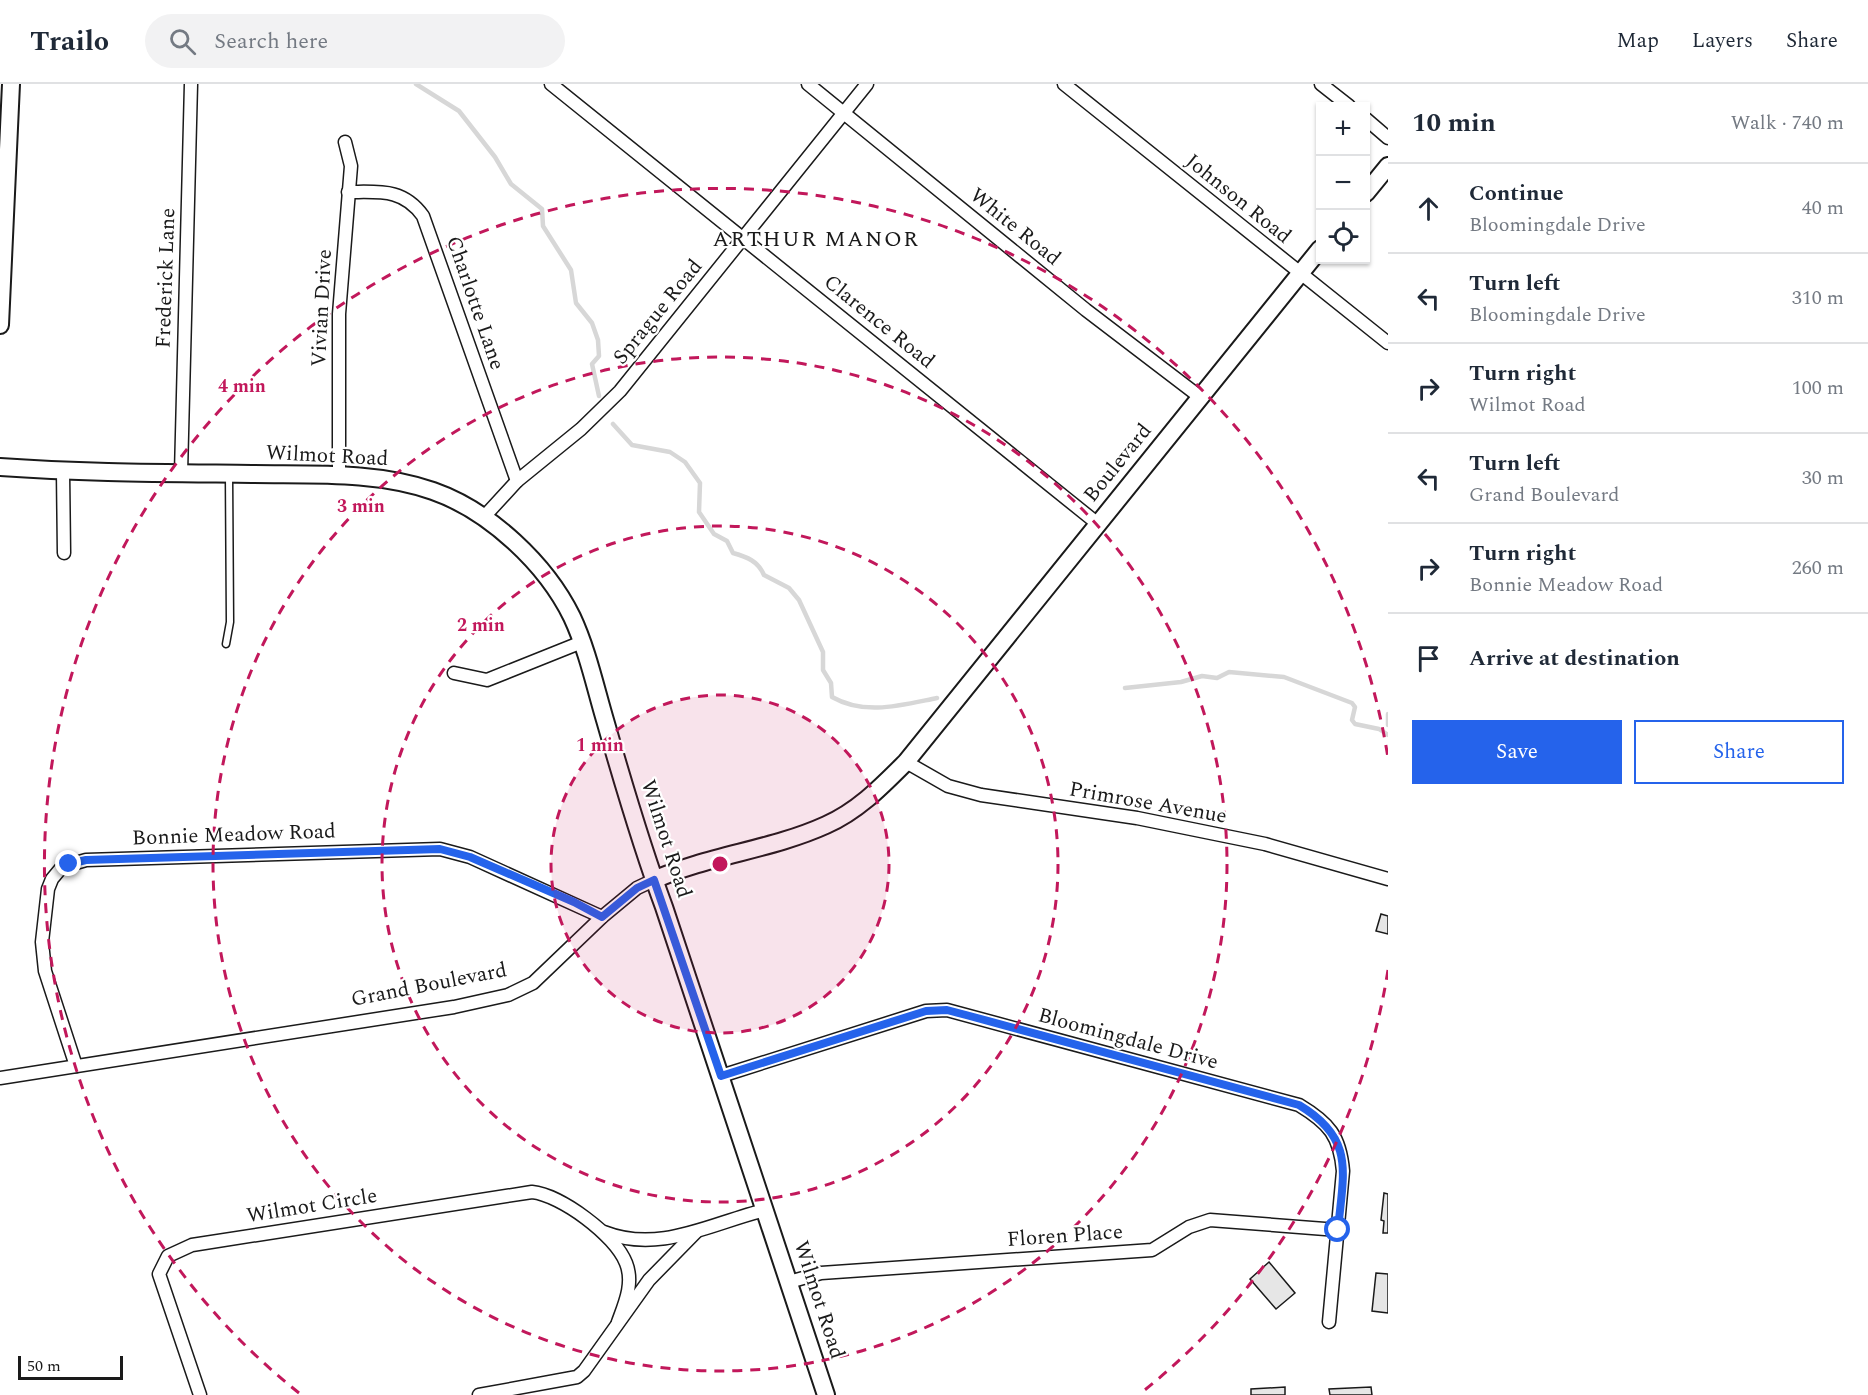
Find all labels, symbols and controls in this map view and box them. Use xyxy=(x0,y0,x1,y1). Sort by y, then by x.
search box xyxy=(145,14,565,68)
text: Trailo xyxy=(30,20,109,63)
icon: search xyxy=(166,25,199,58)
text: Search here xyxy=(214,25,328,58)
text: Map xyxy=(1617,25,1659,57)
text: Layers xyxy=(1692,25,1753,57)
text: Share xyxy=(1786,25,1838,57)
map controls xyxy=(1316,102,1370,264)
button: + xyxy=(1316,102,1370,156)
text: 10 min xyxy=(1412,103,1496,143)
text: Walk · 740 m xyxy=(1731,108,1844,138)
street label: Johnson Road xyxy=(1178,146,1298,252)
button: − xyxy=(1316,156,1370,210)
text: Continue xyxy=(1469,177,1564,210)
street label: White Road xyxy=(962,180,1068,274)
icon: ahead xyxy=(1412,192,1445,225)
text: 40 m xyxy=(1802,193,1844,223)
street label: Frederick Lane xyxy=(148,207,184,349)
button: locate xyxy=(1316,210,1370,264)
text: Bloomingdale Drive xyxy=(1469,210,1646,240)
district label: ARTHUR MANOR xyxy=(713,223,919,256)
street label: Charlotte Lane xyxy=(437,232,513,374)
street label: Vivian Drive xyxy=(303,248,341,368)
street label: Sprague Road xyxy=(605,252,711,372)
street label: Clarence Road xyxy=(816,267,942,377)
text: Turn left xyxy=(1469,267,1561,300)
icon: left xyxy=(1412,282,1445,315)
text: 310 m xyxy=(1792,283,1844,313)
text: Bloomingdale Drive xyxy=(1469,300,1646,330)
text: Turn right xyxy=(1469,357,1576,390)
icon: right xyxy=(1412,372,1445,405)
text: 4 min xyxy=(218,373,266,400)
text: 100 m xyxy=(1792,373,1844,403)
text: Wilmot Road xyxy=(1469,390,1586,420)
street label: Boulevard xyxy=(1076,416,1160,510)
street label: Wilmot Road xyxy=(265,437,389,475)
text: Turn left xyxy=(1469,447,1561,480)
icon: left xyxy=(1412,462,1445,495)
text: 30 m xyxy=(1802,463,1844,493)
text: Grand Boulevard xyxy=(1469,480,1620,510)
text: 3 min xyxy=(337,493,385,520)
text: Turn right xyxy=(1469,537,1576,570)
icon: right xyxy=(1412,552,1445,585)
text: 260 m xyxy=(1792,553,1844,583)
text: Bonnie Meadow Road xyxy=(1469,570,1663,600)
text: 2 min xyxy=(457,612,505,639)
icon: arrive xyxy=(1412,642,1445,675)
text: Arrive at destination xyxy=(1469,642,1680,675)
button: Save xyxy=(1412,720,1622,784)
button: Share xyxy=(1634,720,1844,784)
text: 1 min xyxy=(576,732,624,759)
street label: Primrose Avenue xyxy=(1067,773,1229,833)
street label: Wilmot Road xyxy=(632,776,700,902)
street label: Bonnie Meadow Road xyxy=(132,815,336,855)
route end xyxy=(55,850,81,876)
centre of rings xyxy=(710,854,730,874)
street label: Grand Boulevard xyxy=(348,954,510,1016)
street label: Bloomingdale Drive xyxy=(1034,1000,1222,1078)
street label: Wilmot Circle xyxy=(244,1180,380,1232)
street label: Floren Place xyxy=(1006,1216,1124,1256)
route start xyxy=(1324,1216,1350,1242)
street label: Wilmot Road xyxy=(785,1237,853,1363)
scale bar xyxy=(18,1353,123,1380)
text: 50 m xyxy=(27,1354,61,1378)

